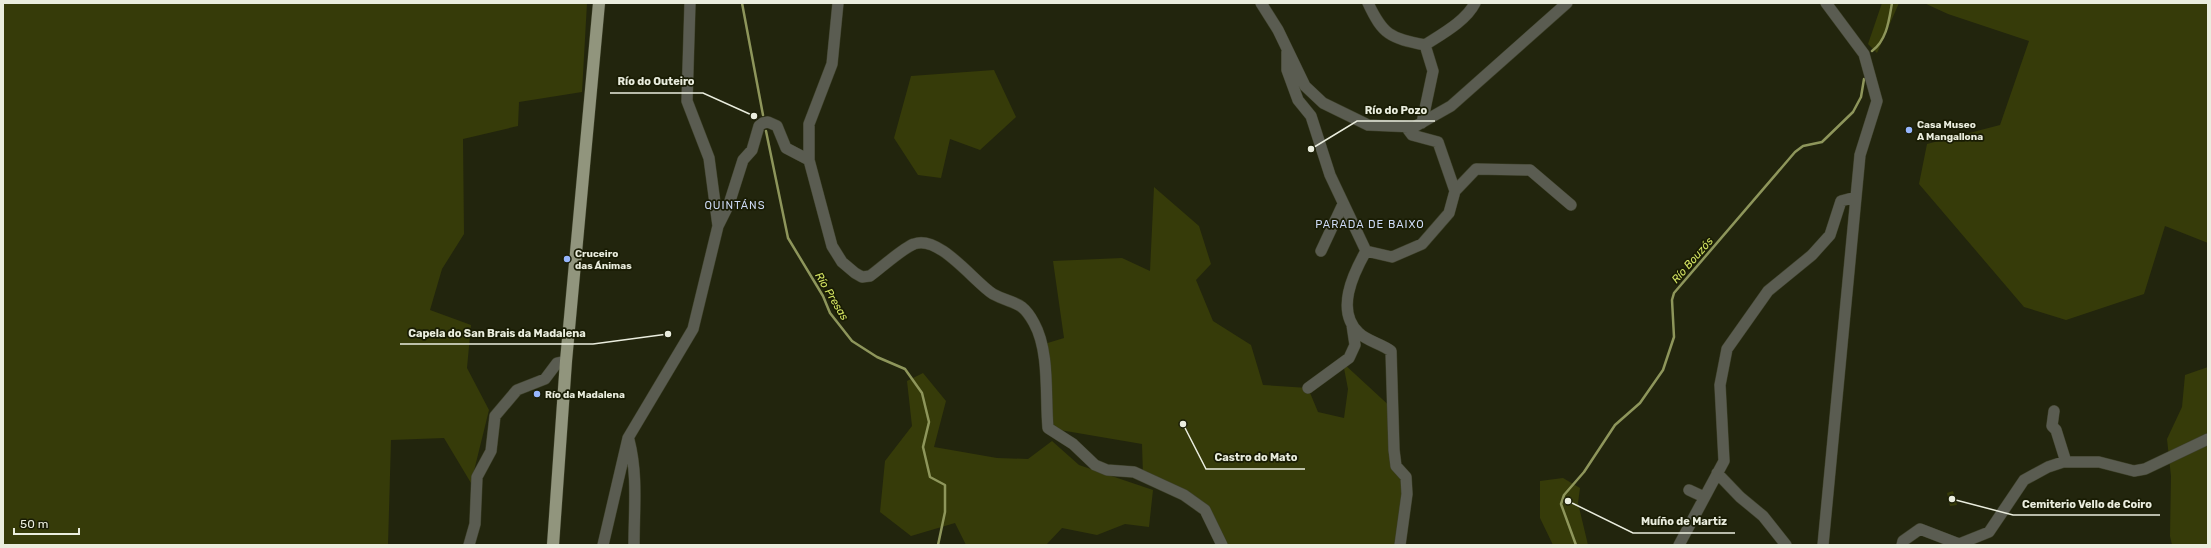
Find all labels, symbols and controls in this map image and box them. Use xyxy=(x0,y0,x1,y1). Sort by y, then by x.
callout: Río do Outeiro xyxy=(610,70,703,93)
text: Río do Outeiro xyxy=(617,75,695,88)
callout: Río do Pozo xyxy=(1357,98,1435,121)
text: Río do Pozo xyxy=(1365,104,1428,117)
place label: Casa Museo A Mangallona xyxy=(1917,119,1983,143)
marker: Casa Museo A Mangallona xyxy=(1904,125,1914,135)
district label: QUINTÁNS xyxy=(704,199,766,212)
district label: PARADA DE BAIXO xyxy=(1315,218,1425,231)
water label: Río Bouzós xyxy=(1669,234,1716,286)
place label: Cruceiro das Ánimas xyxy=(575,248,632,272)
marker: Cruceiro das Ánimas xyxy=(562,254,572,264)
water label: Río Presas xyxy=(812,270,851,323)
callout: Capela do San Brais da Madalena xyxy=(400,321,593,344)
text: Capela do San Brais da Madalena xyxy=(408,327,586,340)
marker: Río da Madalena xyxy=(532,389,542,399)
place label: Río da Madalena xyxy=(545,389,625,401)
callout: Castro do Mato xyxy=(1206,446,1305,469)
text: Castro do Mato xyxy=(1215,451,1298,464)
callout: Cemiterio Vello de Coiro xyxy=(2013,492,2160,515)
text: Cemiterio Vello de Coiro xyxy=(2022,498,2152,511)
scale bar xyxy=(14,510,79,536)
callout: Muíño de Martiz xyxy=(1633,510,1735,533)
text: Muíño de Martiz xyxy=(1641,515,1727,528)
text: 50 m xyxy=(20,517,48,531)

